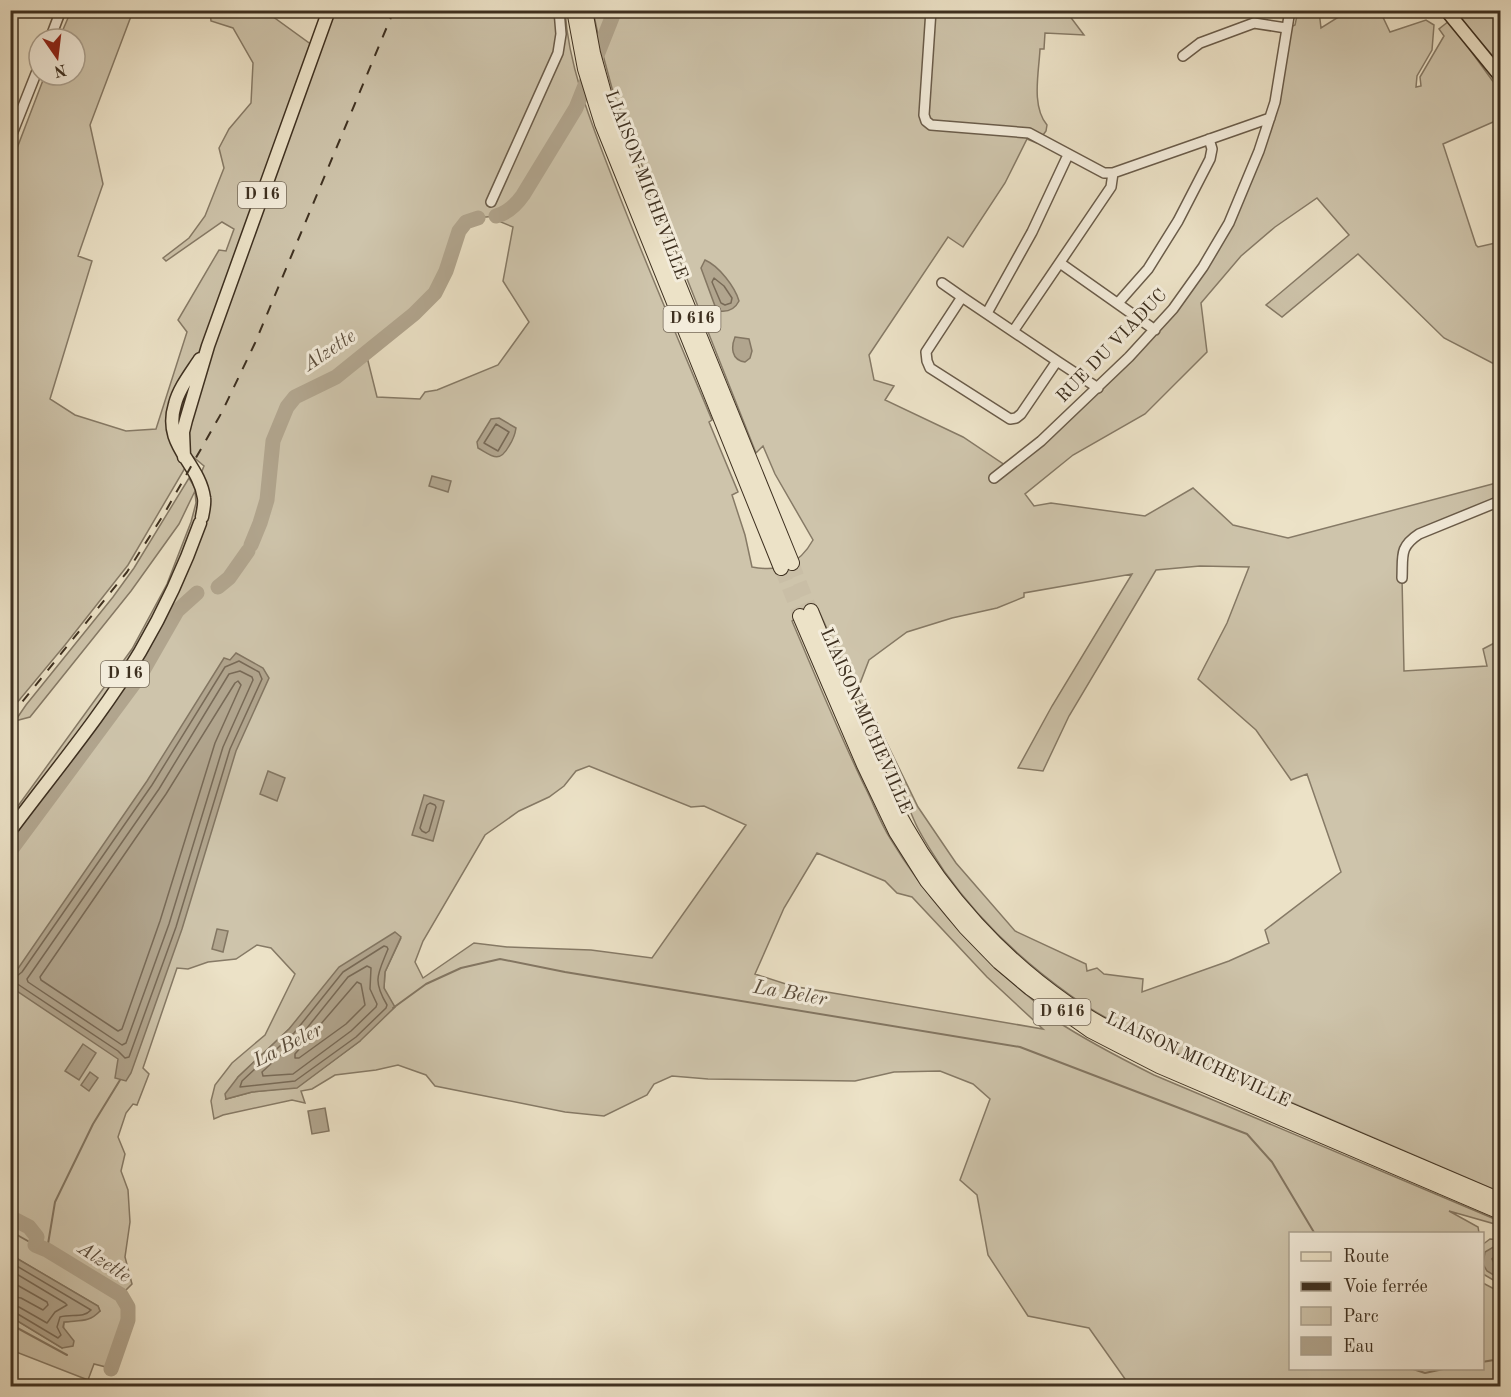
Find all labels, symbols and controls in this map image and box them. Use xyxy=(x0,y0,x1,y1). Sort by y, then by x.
north arrow xyxy=(27,27,87,87)
text: N xyxy=(52,60,68,79)
street label: LIAISON MICHEVILLE xyxy=(602,88,690,282)
road number: D 16 xyxy=(238,182,286,208)
street label: RUE DU VIADUC xyxy=(1054,286,1170,406)
road number: D 616 xyxy=(664,306,720,332)
water label: Alzette xyxy=(299,326,360,376)
street label: LIAISON MICHEVILLE xyxy=(817,626,915,816)
road number: D 16 xyxy=(101,661,149,687)
water label: La Beler xyxy=(751,978,829,1010)
road number: D 616 xyxy=(1034,999,1090,1025)
street label: LIAISON MICHEVILLE xyxy=(1103,1009,1293,1111)
water label: La Beler xyxy=(249,1020,326,1072)
legend xyxy=(1289,1232,1484,1370)
water label: Alzette xyxy=(73,1238,134,1287)
text: Route xyxy=(1343,1248,1389,1266)
text: Voie ferrée xyxy=(1343,1278,1428,1296)
text: Parc xyxy=(1343,1308,1379,1326)
text: Eau xyxy=(1343,1338,1374,1356)

